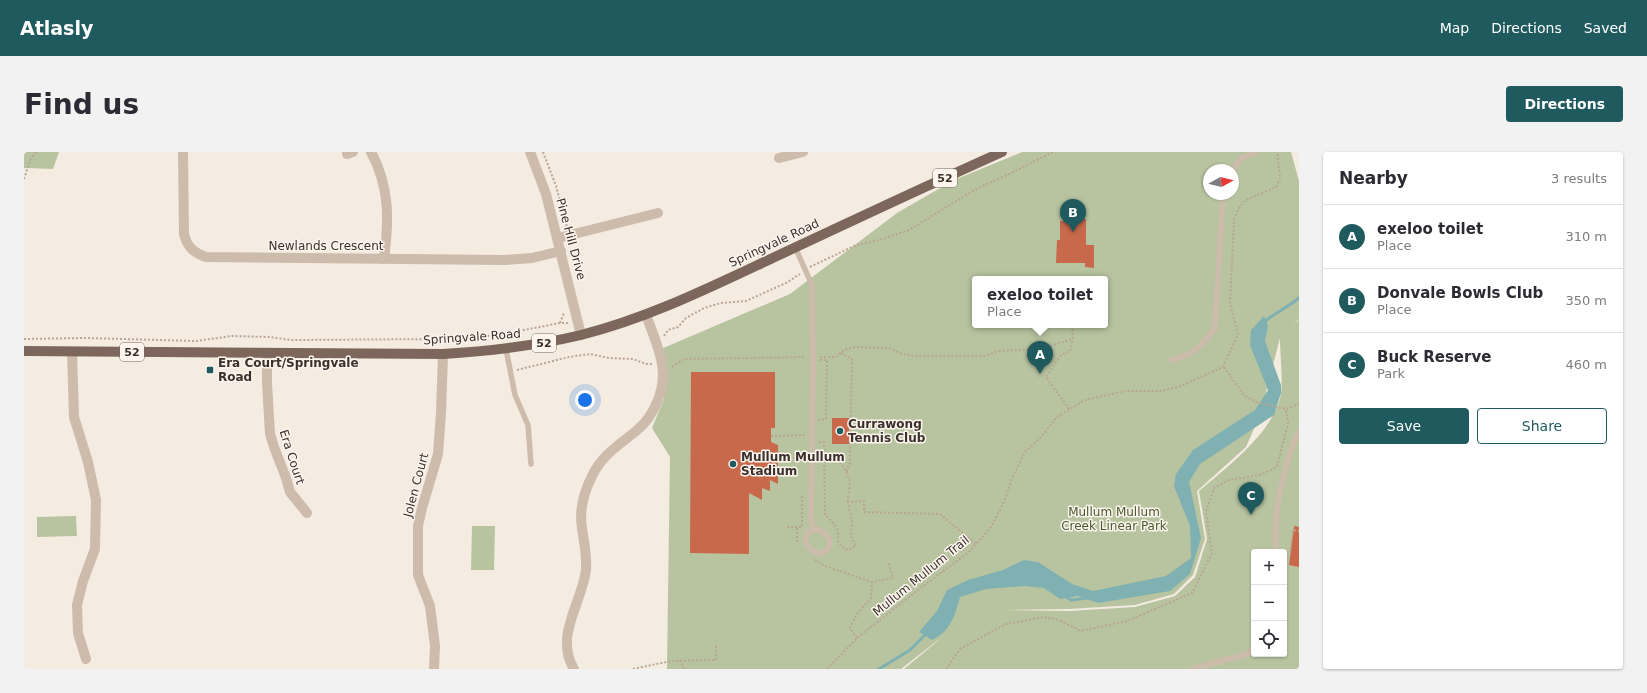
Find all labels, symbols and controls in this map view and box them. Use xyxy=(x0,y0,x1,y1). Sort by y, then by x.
text: Atlasly xyxy=(20,17,93,39)
text: Map xyxy=(1440,20,1469,36)
text: Directions xyxy=(1491,20,1562,36)
text: Saved xyxy=(1584,20,1627,36)
button: Directions xyxy=(1506,86,1623,122)
text: Find us xyxy=(24,88,139,121)
north arrow xyxy=(1203,164,1239,200)
text: Nearby xyxy=(1339,168,1408,188)
road number: 52 xyxy=(933,169,957,187)
text: 3 results xyxy=(1551,171,1607,186)
street label: Pine Hill Drive xyxy=(553,197,589,281)
pin: B xyxy=(1060,199,1086,232)
street label: Springvale Road xyxy=(727,216,821,270)
text: exeloo toilet xyxy=(1377,220,1483,238)
text: A xyxy=(1347,229,1357,244)
text: 310 m xyxy=(1565,229,1607,244)
text: Place xyxy=(1377,238,1412,253)
street label: Newlands Crescent xyxy=(268,239,384,253)
popup xyxy=(972,276,1108,328)
text: Donvale Bowls Club xyxy=(1377,284,1543,302)
text: exeloo toilet xyxy=(987,286,1093,304)
text: B xyxy=(1347,293,1357,308)
text: 350 m xyxy=(1565,293,1607,308)
text: Place xyxy=(1377,302,1412,317)
text: Place xyxy=(987,304,1022,319)
street label: Springvale Road xyxy=(423,327,521,347)
road number: 52 xyxy=(532,334,556,352)
pin: A xyxy=(1027,341,1053,374)
road number: 52 xyxy=(120,343,144,361)
text: Buck Reserve xyxy=(1377,348,1491,366)
place label: Era Court/Springvale Road xyxy=(218,356,359,384)
text: C xyxy=(1347,357,1357,372)
text: 460 m xyxy=(1565,357,1607,372)
marker: Era Court/Springvale Road xyxy=(205,365,215,375)
text: Park xyxy=(1377,366,1405,381)
your location xyxy=(575,390,595,410)
button: Save xyxy=(1339,408,1469,444)
button: Share xyxy=(1477,408,1607,444)
place label: Currawong Tennis Club xyxy=(848,417,926,445)
marker: Currawong Tennis Club xyxy=(835,426,845,436)
street label: Era Court xyxy=(277,428,307,486)
place label: Mullum Mullum Stadium xyxy=(741,450,845,478)
street label: Jolen Court xyxy=(400,451,431,520)
marker: Mullum Mullum Stadium xyxy=(728,459,738,469)
pin: C xyxy=(1238,482,1264,515)
park label: Mullum Mullum Creek Linear Park xyxy=(1061,505,1167,533)
street label: Mullum Mullum Trail xyxy=(870,533,972,619)
map controls xyxy=(1251,549,1287,657)
button: + xyxy=(1251,549,1287,585)
button: − xyxy=(1251,585,1287,621)
button: locate xyxy=(1251,621,1287,657)

